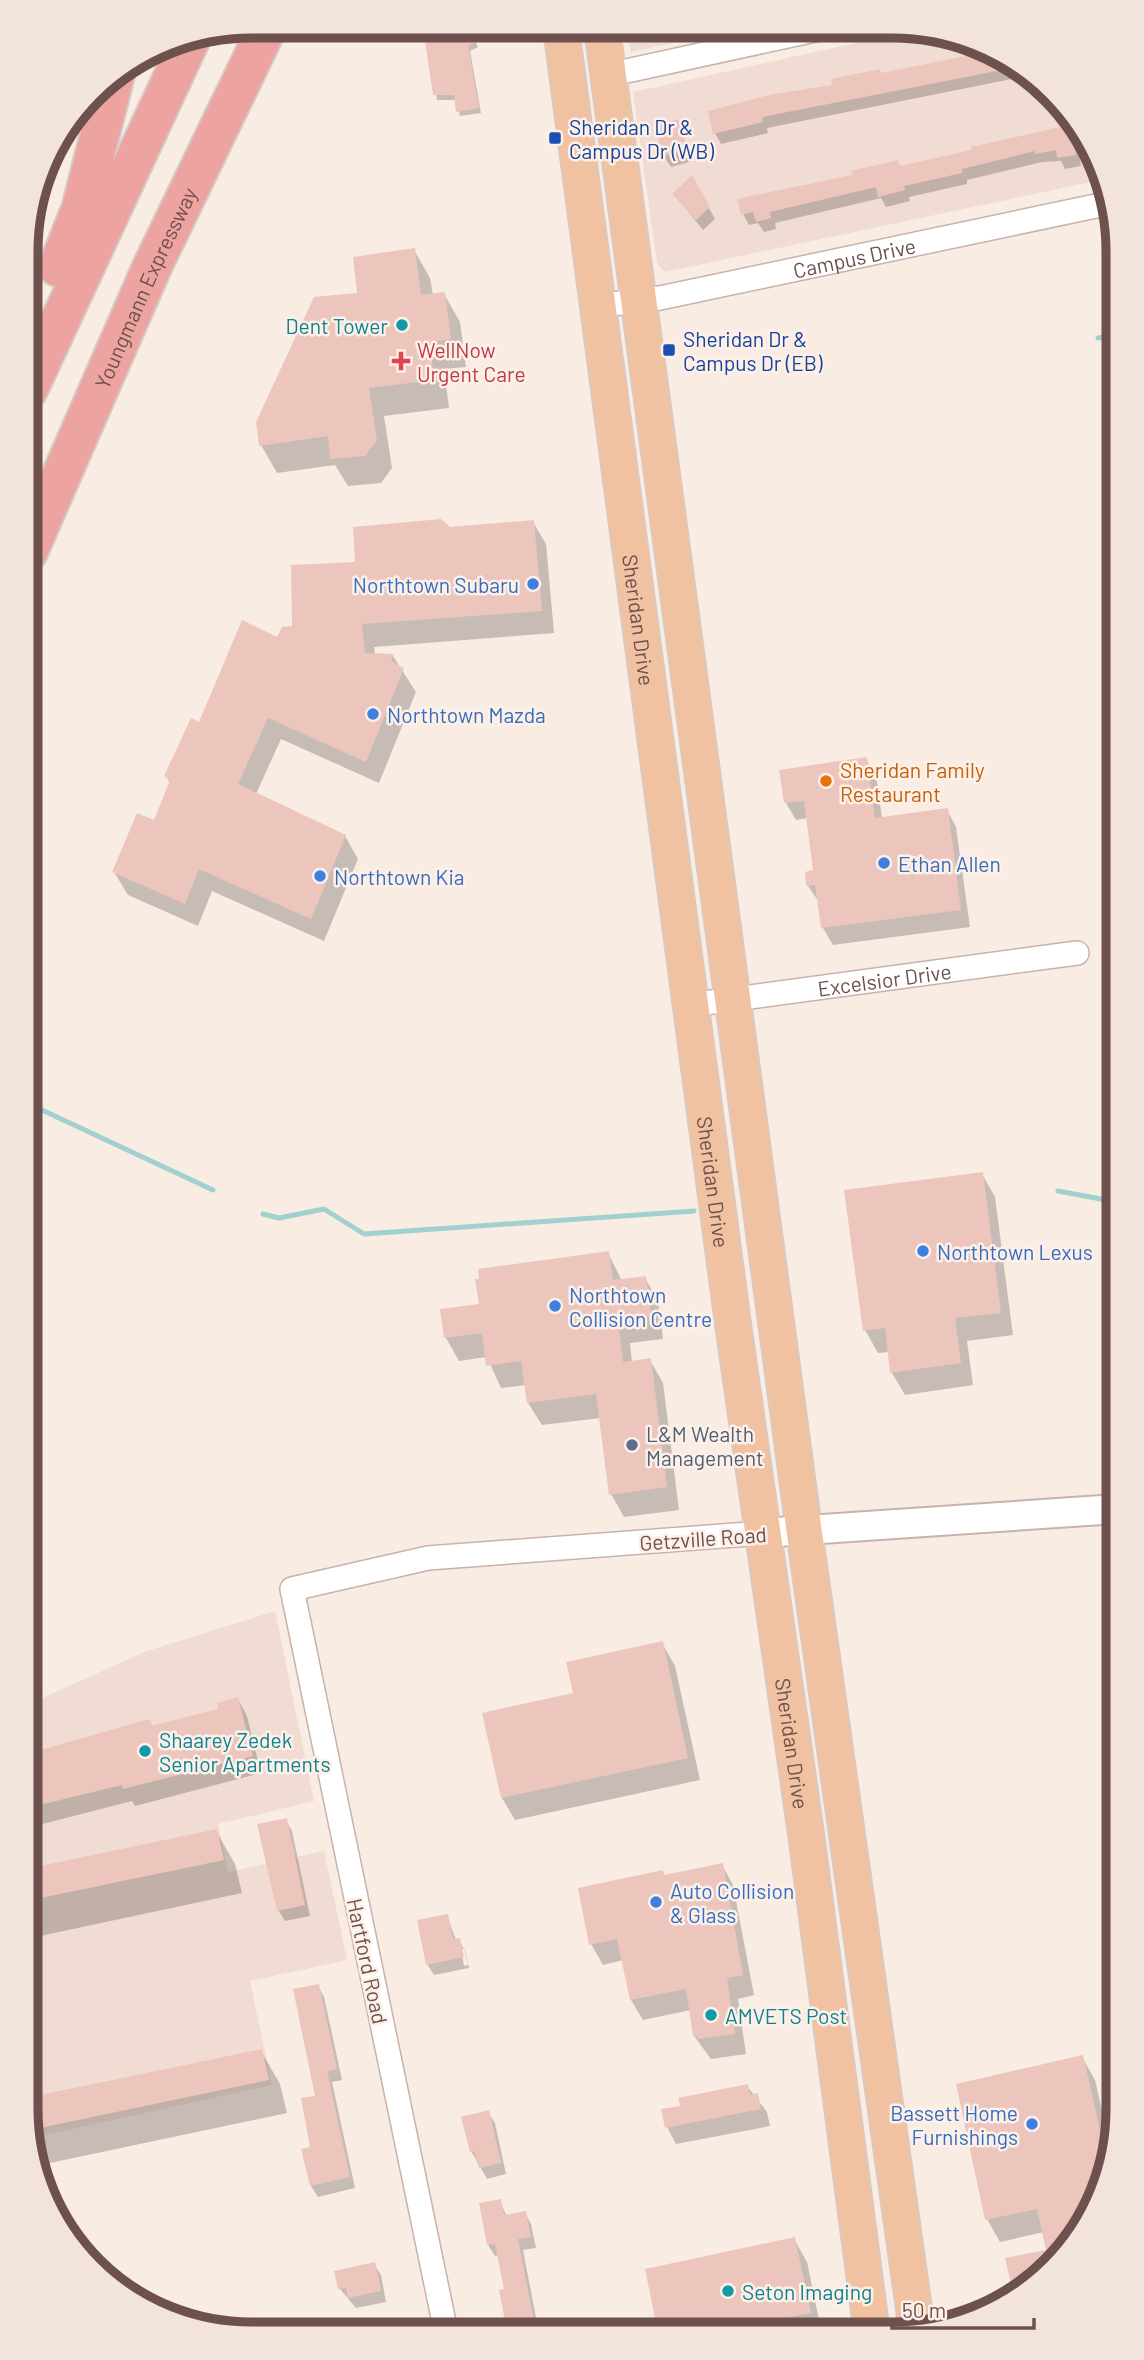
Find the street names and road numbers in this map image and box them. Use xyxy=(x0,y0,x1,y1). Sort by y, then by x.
street label: Youngmann Expressway xyxy=(88,183,201,392)
street label: Campus Drive xyxy=(791,232,918,282)
street label: Sheridan Drive xyxy=(618,553,661,687)
street label: Excelsior Drive xyxy=(816,958,953,1000)
street label: Sheridan Drive xyxy=(693,1115,735,1249)
street label: Getzville Road xyxy=(638,1521,768,1555)
street label: Sheridan Drive xyxy=(771,1676,815,1811)
street label: Hartford Road xyxy=(343,1896,393,2026)

